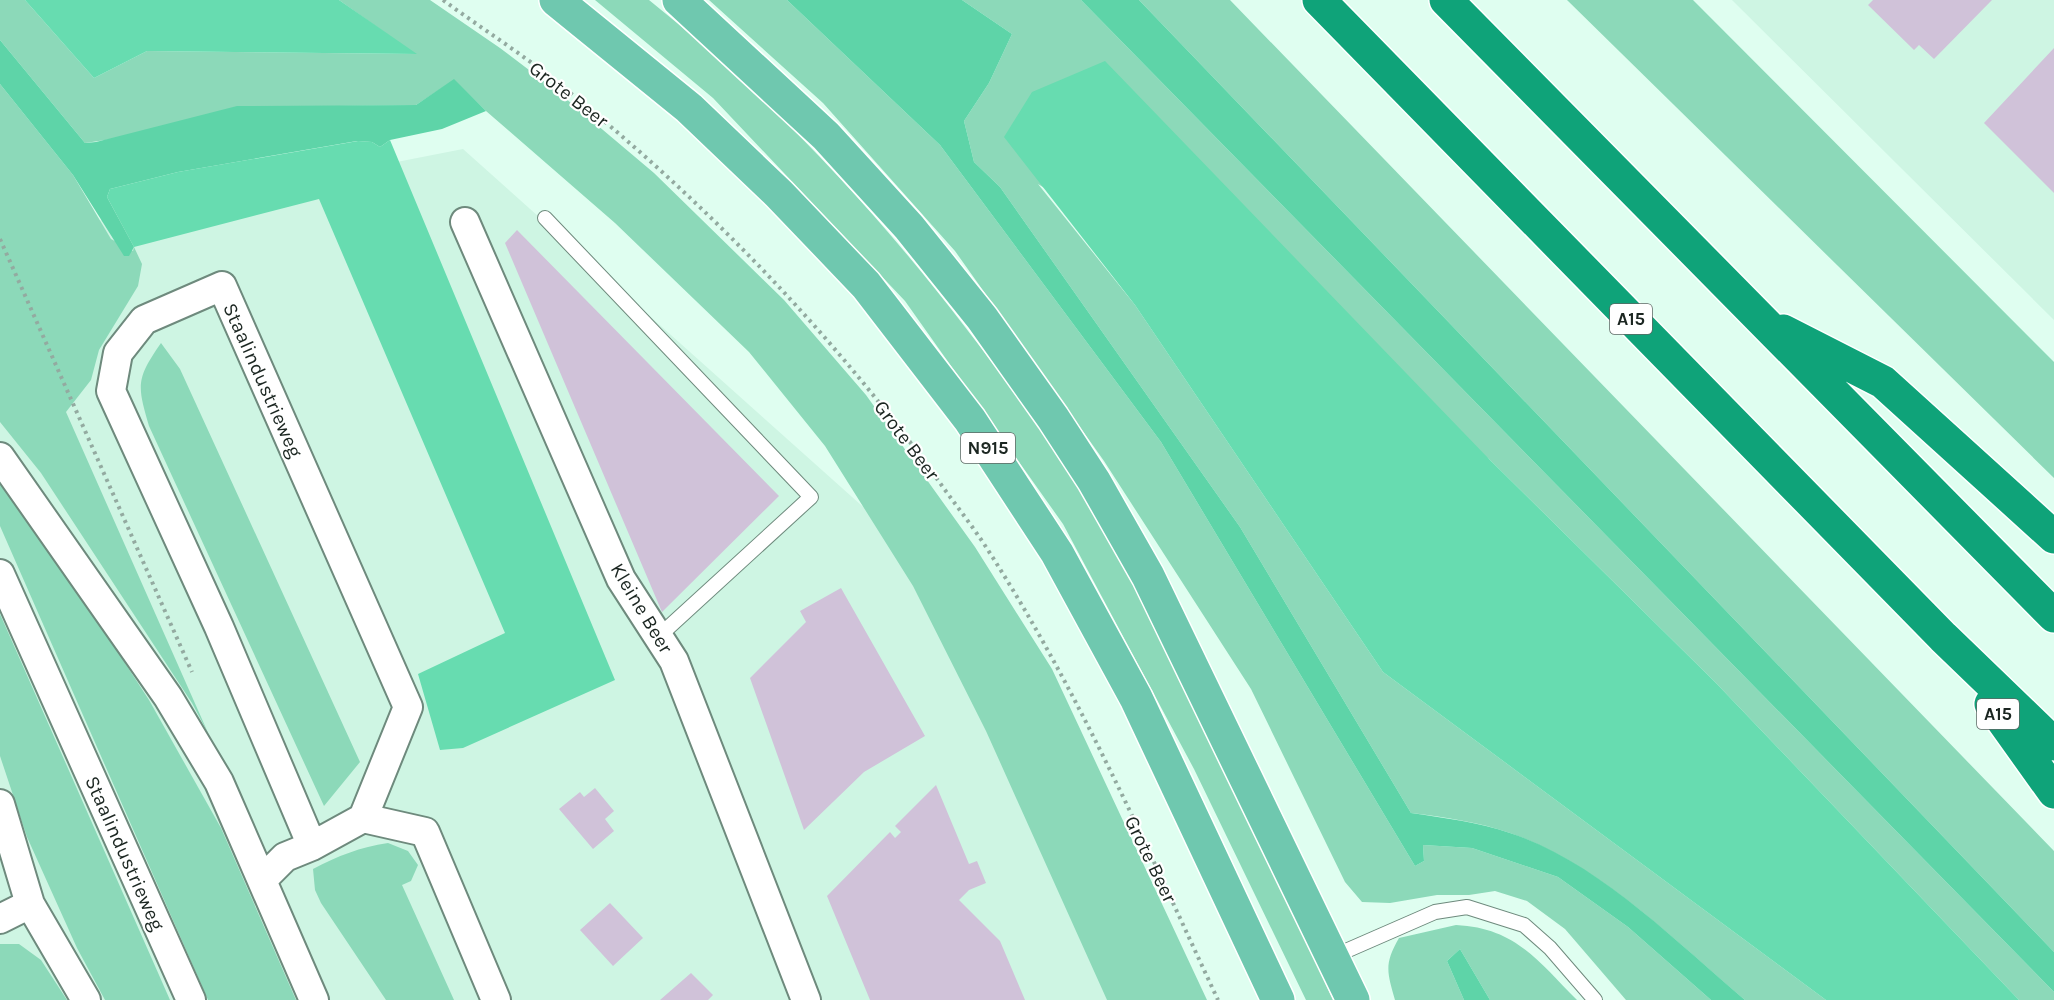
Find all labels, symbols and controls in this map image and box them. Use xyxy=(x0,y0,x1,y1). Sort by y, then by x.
street label: Grote Beer xyxy=(525,56,613,133)
street label: Staalindustrieweg xyxy=(218,299,307,461)
road number: A15 xyxy=(1610,304,1652,334)
street label: Grote Beer xyxy=(869,396,944,485)
road number: N915 xyxy=(961,433,1015,463)
street label: Kleine Beer xyxy=(606,559,678,658)
road number: A15 xyxy=(1977,699,2019,729)
street label: Staalindustrieweg xyxy=(80,772,169,934)
street label: Grote Beer xyxy=(1120,812,1182,907)

